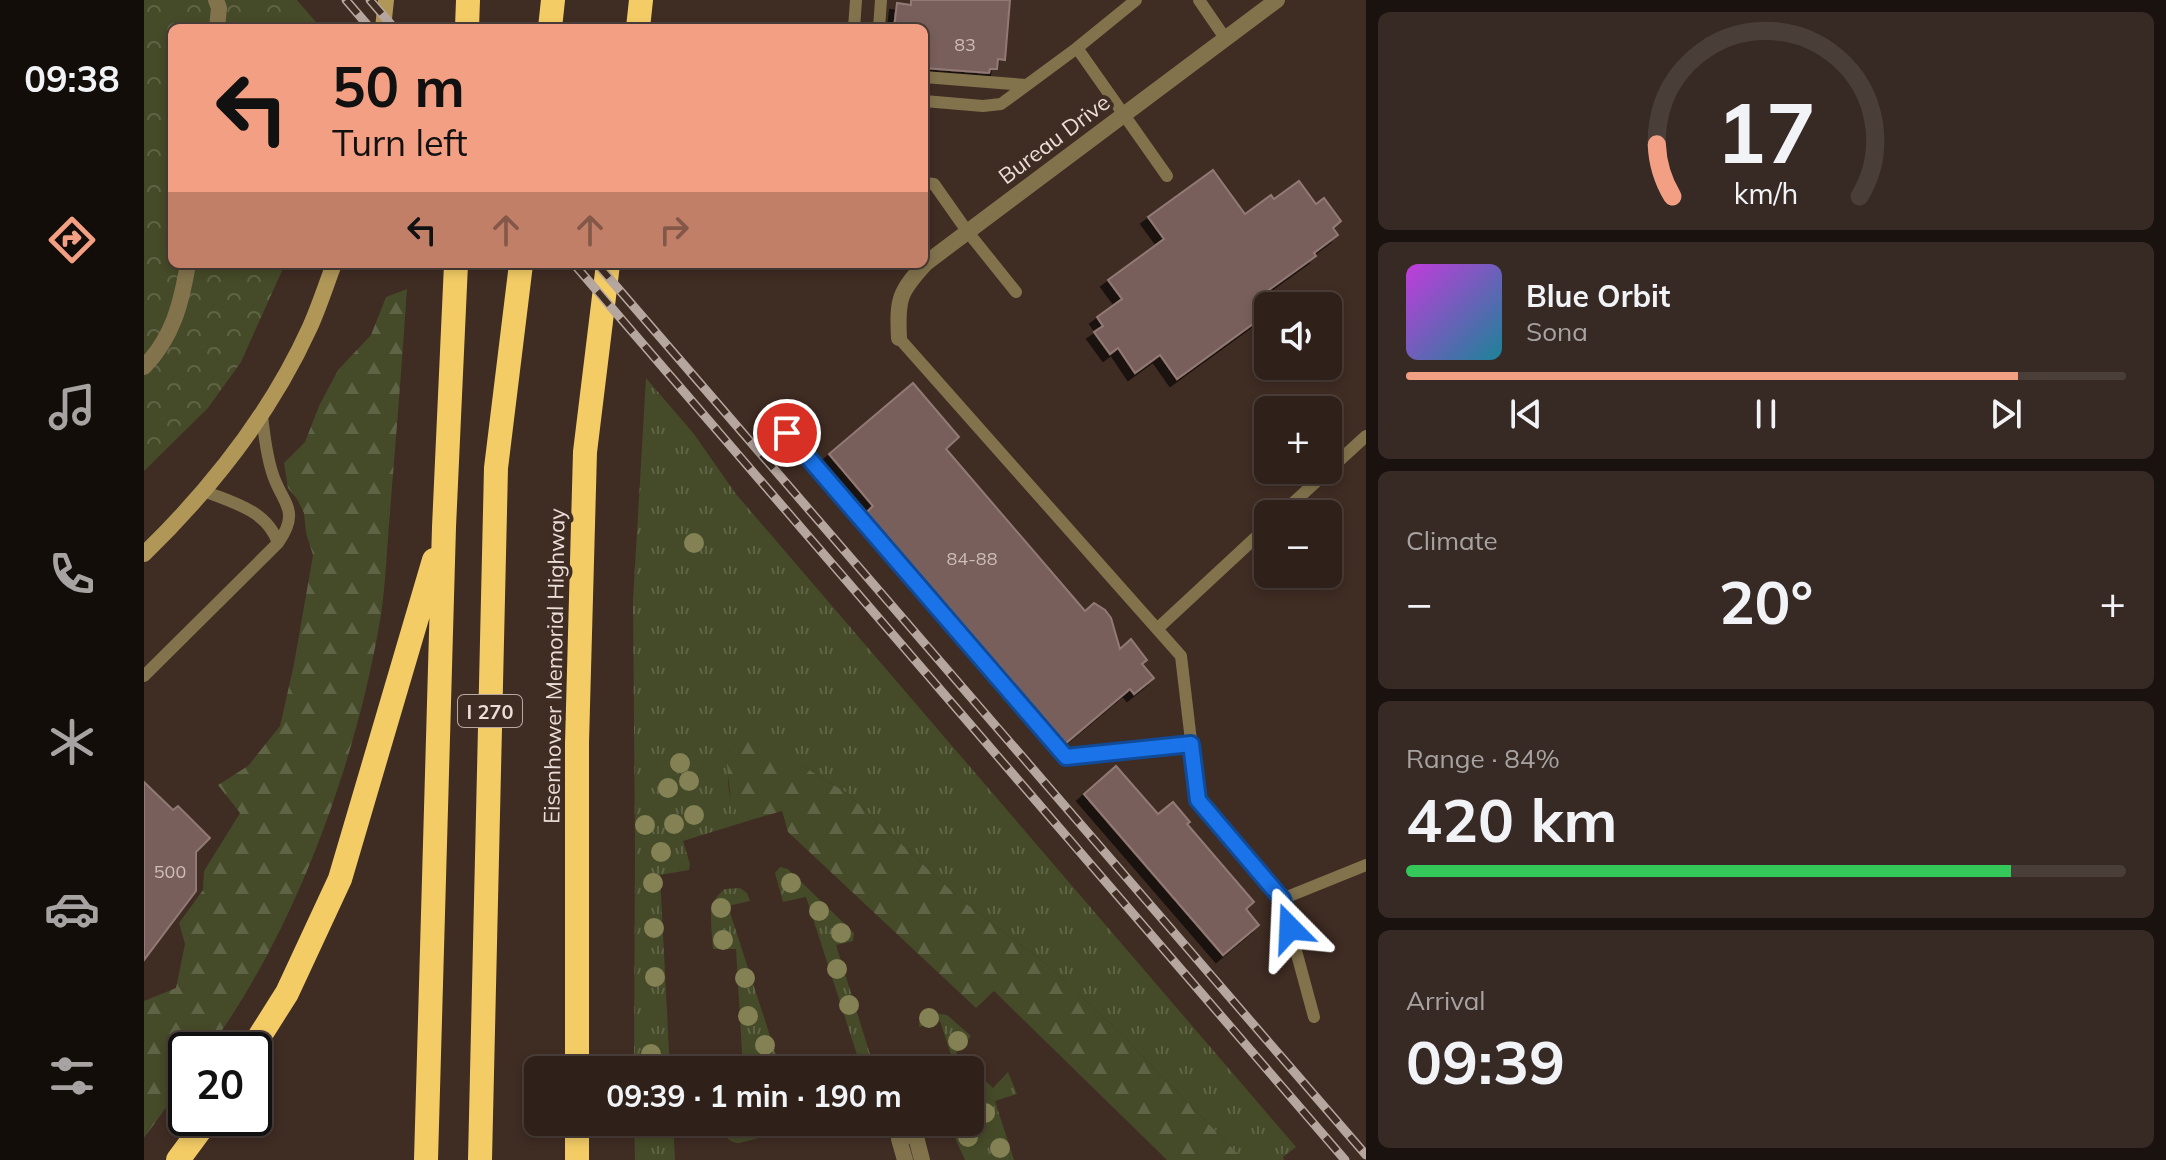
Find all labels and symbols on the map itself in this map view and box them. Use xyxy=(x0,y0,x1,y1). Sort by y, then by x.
house number: 83 xyxy=(954,33,976,56)
street label: Bureau Drive xyxy=(993,88,1115,190)
pin xyxy=(753,399,821,467)
street label: Eisenhower Memorial Highway xyxy=(537,508,571,824)
house number: 84-88 xyxy=(947,547,997,570)
road number: I 270 xyxy=(458,695,522,727)
house number: 500 xyxy=(154,860,186,883)
position arrow xyxy=(1248,886,1332,970)
speed limit sign: 20 xyxy=(168,1032,272,1136)

